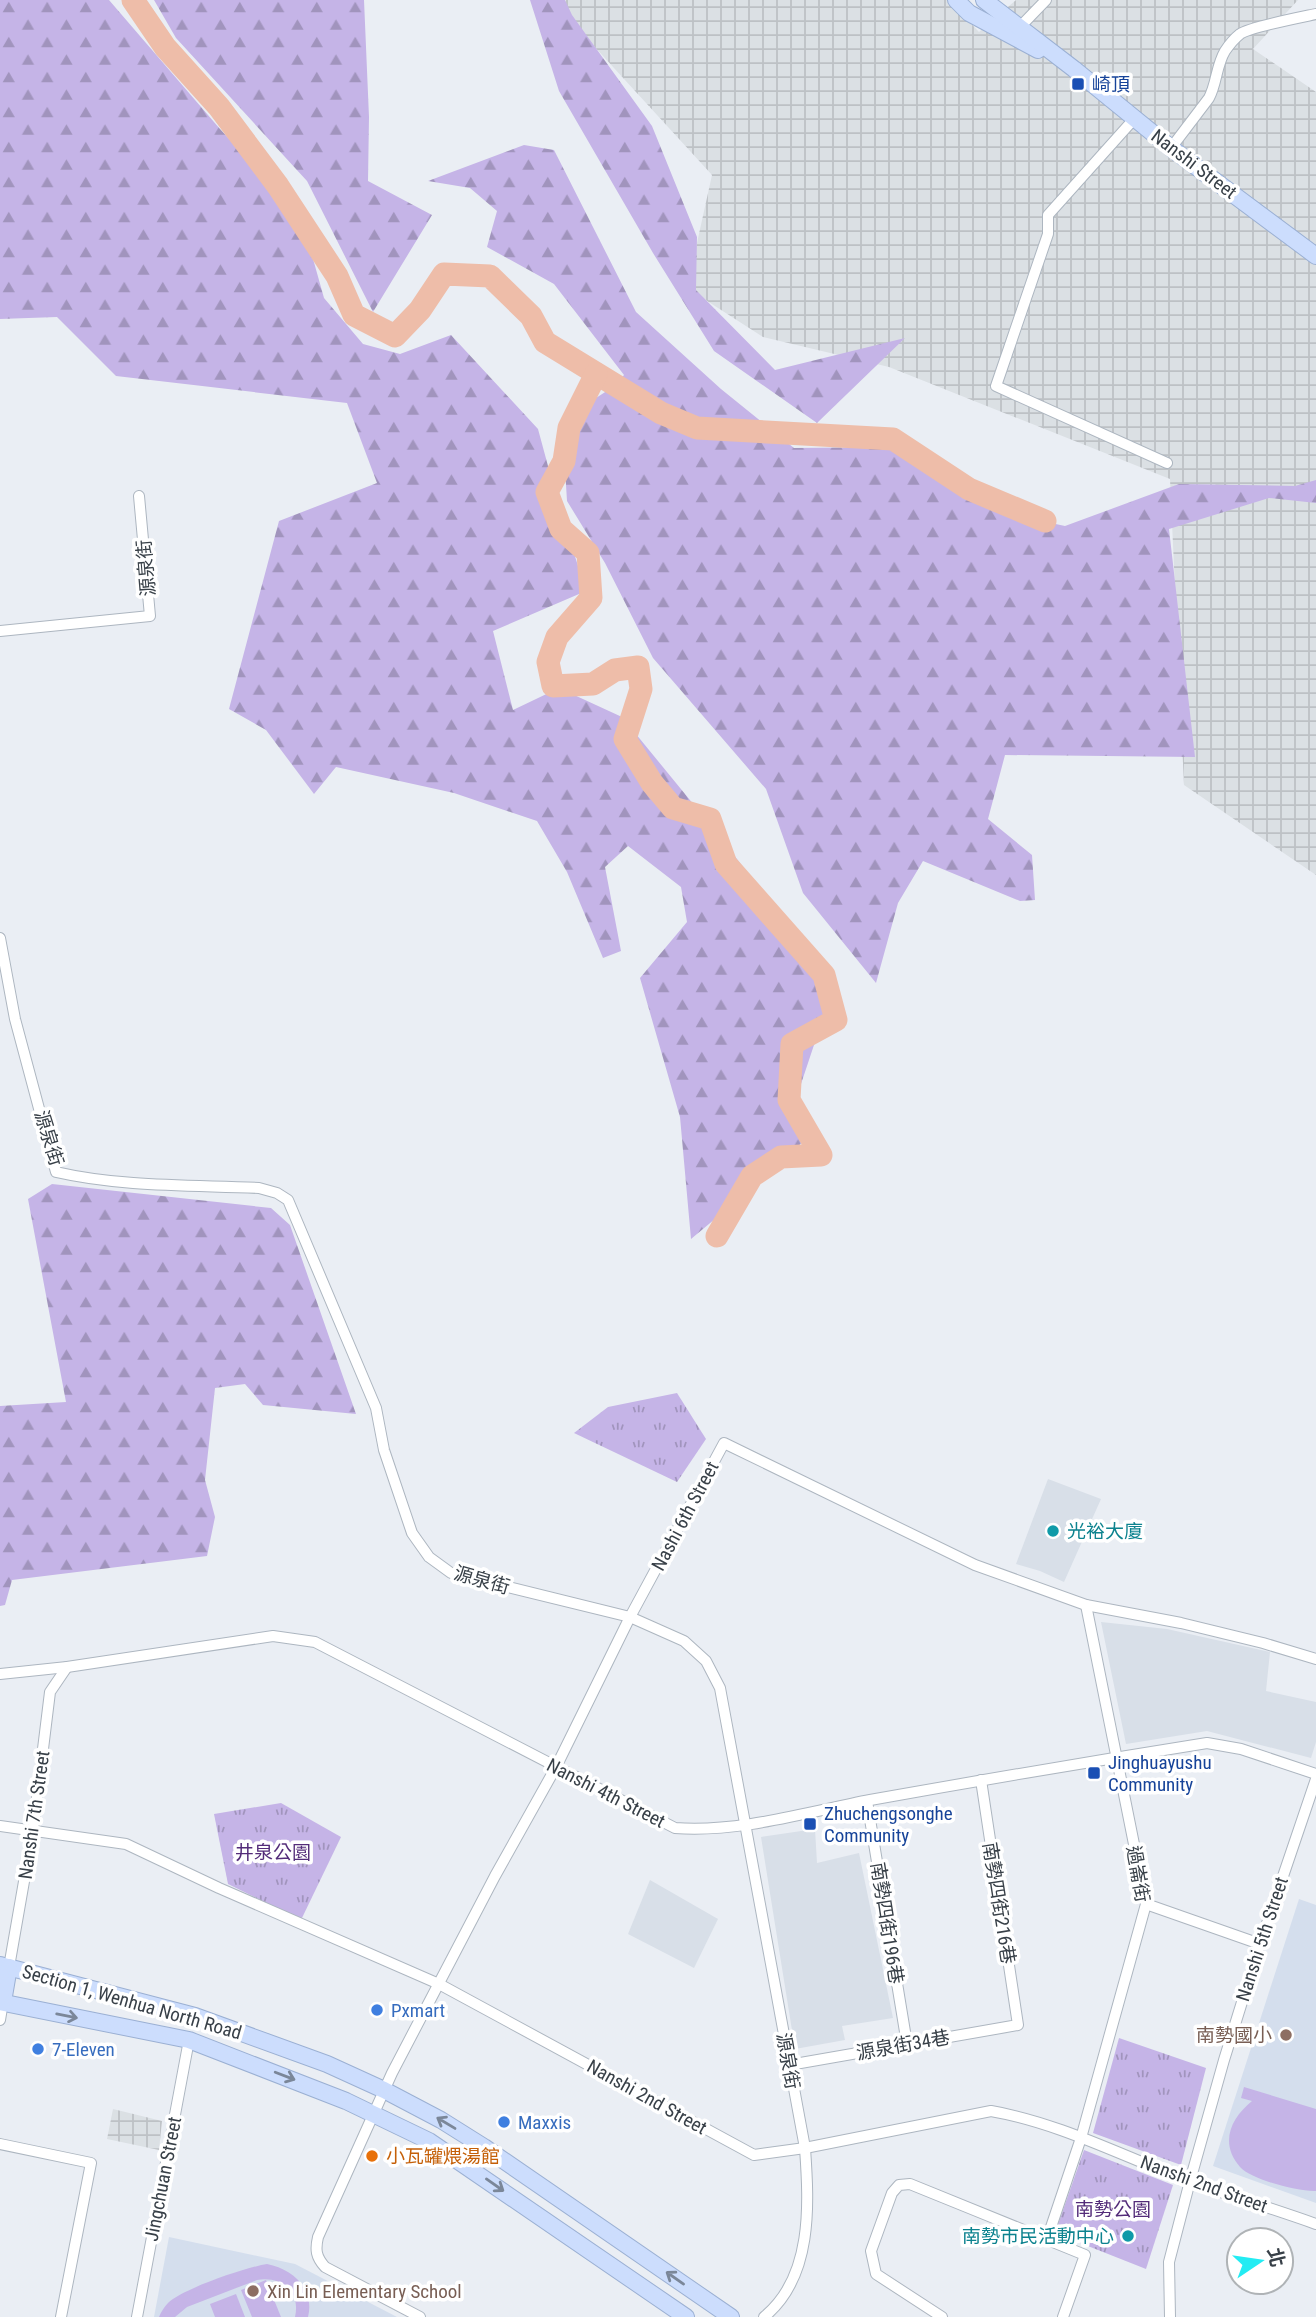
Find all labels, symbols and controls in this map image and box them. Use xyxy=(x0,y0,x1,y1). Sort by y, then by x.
place label: 崎頂 xyxy=(1092,73,1130,96)
marker: 崎頂 xyxy=(1070,76,1086,92)
street label: Nanshi Street xyxy=(1147,124,1241,204)
street label: 源泉街 xyxy=(132,539,160,597)
street label: 源泉街 xyxy=(30,1107,68,1169)
street label: Nashi 6th Street xyxy=(647,1457,723,1575)
place label: 光裕大廈 xyxy=(1067,1520,1143,1543)
marker: 光裕大廈 xyxy=(1045,1523,1061,1539)
street label: 源泉街 xyxy=(451,1561,513,1599)
street label: Nanshi 7th Street xyxy=(14,1749,54,1881)
place label: Jinghuayushu Community xyxy=(1108,1751,1212,1796)
street label: Nanshi 4th Street xyxy=(543,1753,669,1833)
marker: Jinghuayushu Community xyxy=(1086,1765,1102,1781)
place label: Zhuchengsonghe Community xyxy=(824,1802,953,1847)
marker: Zhuchengsonghe Community xyxy=(802,1816,818,1832)
street label: 南勢四街216巷 xyxy=(978,1840,1020,1966)
park label: 井泉公園 xyxy=(235,1841,311,1864)
street label: 過崙街 xyxy=(1122,1844,1154,1904)
street label: 南勢四街196巷 xyxy=(866,1860,908,1986)
street label: Nanshi 5th Street xyxy=(1231,1874,1293,2004)
street label: Section 1, Wenhua North Road xyxy=(20,1960,244,2044)
place label: Pxmart xyxy=(391,1999,445,2022)
marker: Pxmart xyxy=(369,2002,385,2018)
one-way arrow xyxy=(55,2009,78,2023)
place label: 南勢國小 xyxy=(1196,2024,1272,2047)
street label: 源泉街34巷 xyxy=(854,2025,952,2065)
marker: 南勢國小 xyxy=(1278,2027,1294,2043)
street label: 源泉街 xyxy=(772,2031,804,2091)
place label: 7-Eleven xyxy=(52,2038,115,2061)
marker: 7-Eleven xyxy=(30,2041,46,2057)
street label: Nanshi 2nd Street xyxy=(583,2055,711,2139)
one-way arrow xyxy=(274,2071,296,2084)
place label: Maxxis xyxy=(518,2111,571,2134)
marker: Maxxis xyxy=(496,2114,512,2130)
street label: Jingchuan Street xyxy=(140,2115,186,2243)
one-way arrow xyxy=(436,2116,456,2130)
place label: 小瓦罐煨湯館 xyxy=(386,2145,500,2168)
marker: 小瓦罐煨湯館 xyxy=(364,2148,380,2164)
street label: Nanshi 2nd Street xyxy=(1137,2150,1271,2218)
one-way arrow xyxy=(485,2178,504,2192)
park label: 南勢公園 xyxy=(1075,2198,1151,2221)
place label: 南勢市民活動中心 xyxy=(962,2225,1114,2248)
north arrow xyxy=(1225,2226,1295,2296)
marker: 南勢市民活動中心 xyxy=(1120,2228,1136,2244)
text: 北 xyxy=(1263,2245,1289,2269)
one-way arrow xyxy=(666,2271,685,2285)
place label: Xin Lin Elementary School xyxy=(267,2280,462,2303)
marker: Xin Lin Elementary School xyxy=(245,2283,261,2299)

